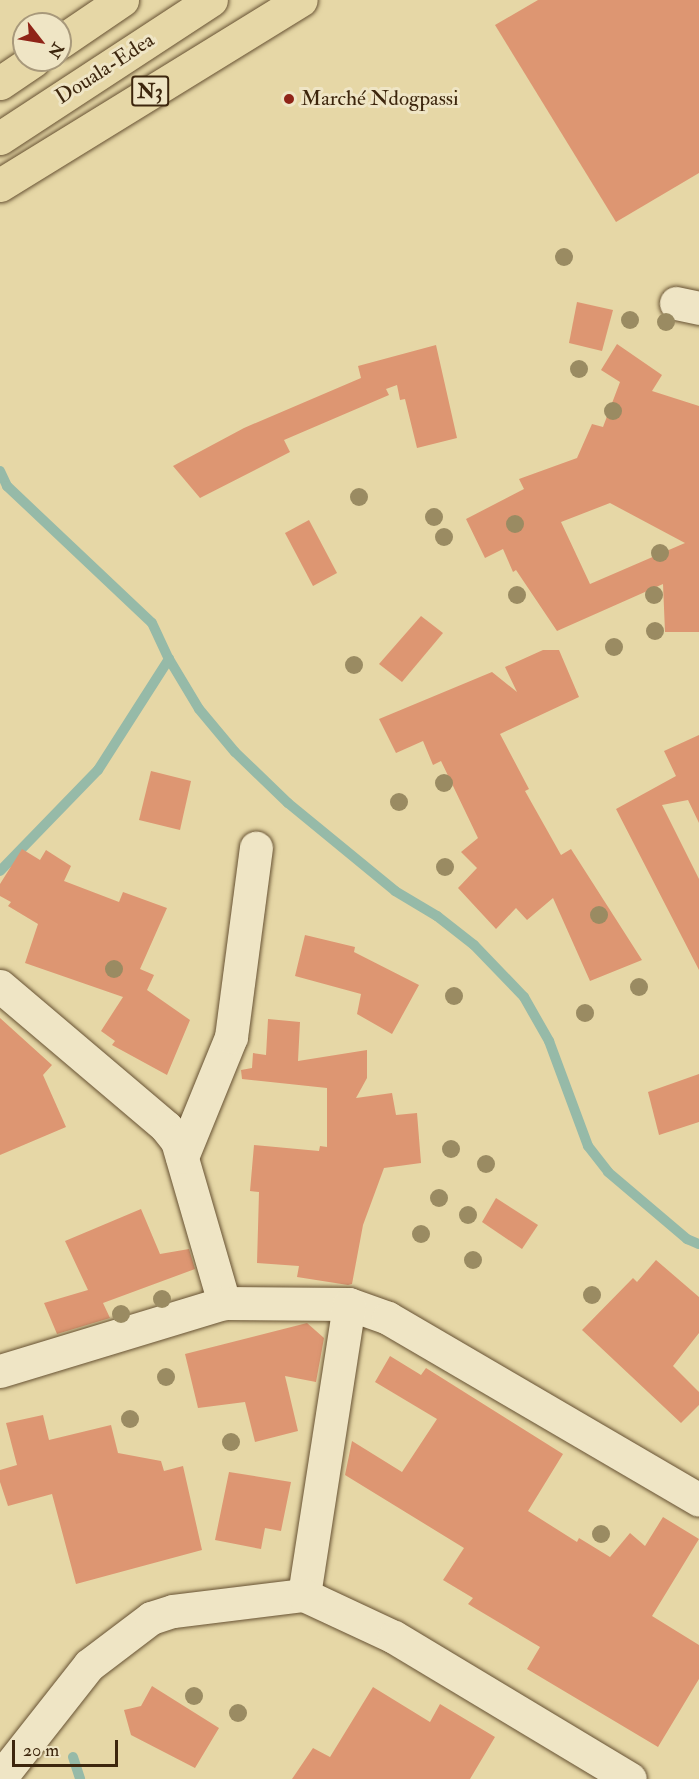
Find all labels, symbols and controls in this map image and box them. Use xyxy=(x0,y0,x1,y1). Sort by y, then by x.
north arrow xyxy=(12,12,72,72)
street label: Douala-Edea xyxy=(51,28,159,110)
text: N xyxy=(43,39,68,62)
road number: N3 xyxy=(130,74,170,108)
place label: Marché Ndogpassi xyxy=(301,86,459,112)
marker: Marché Ndogpassi xyxy=(282,92,296,106)
scale bar xyxy=(15,1728,122,1766)
text: 20 m xyxy=(23,1739,59,1762)

